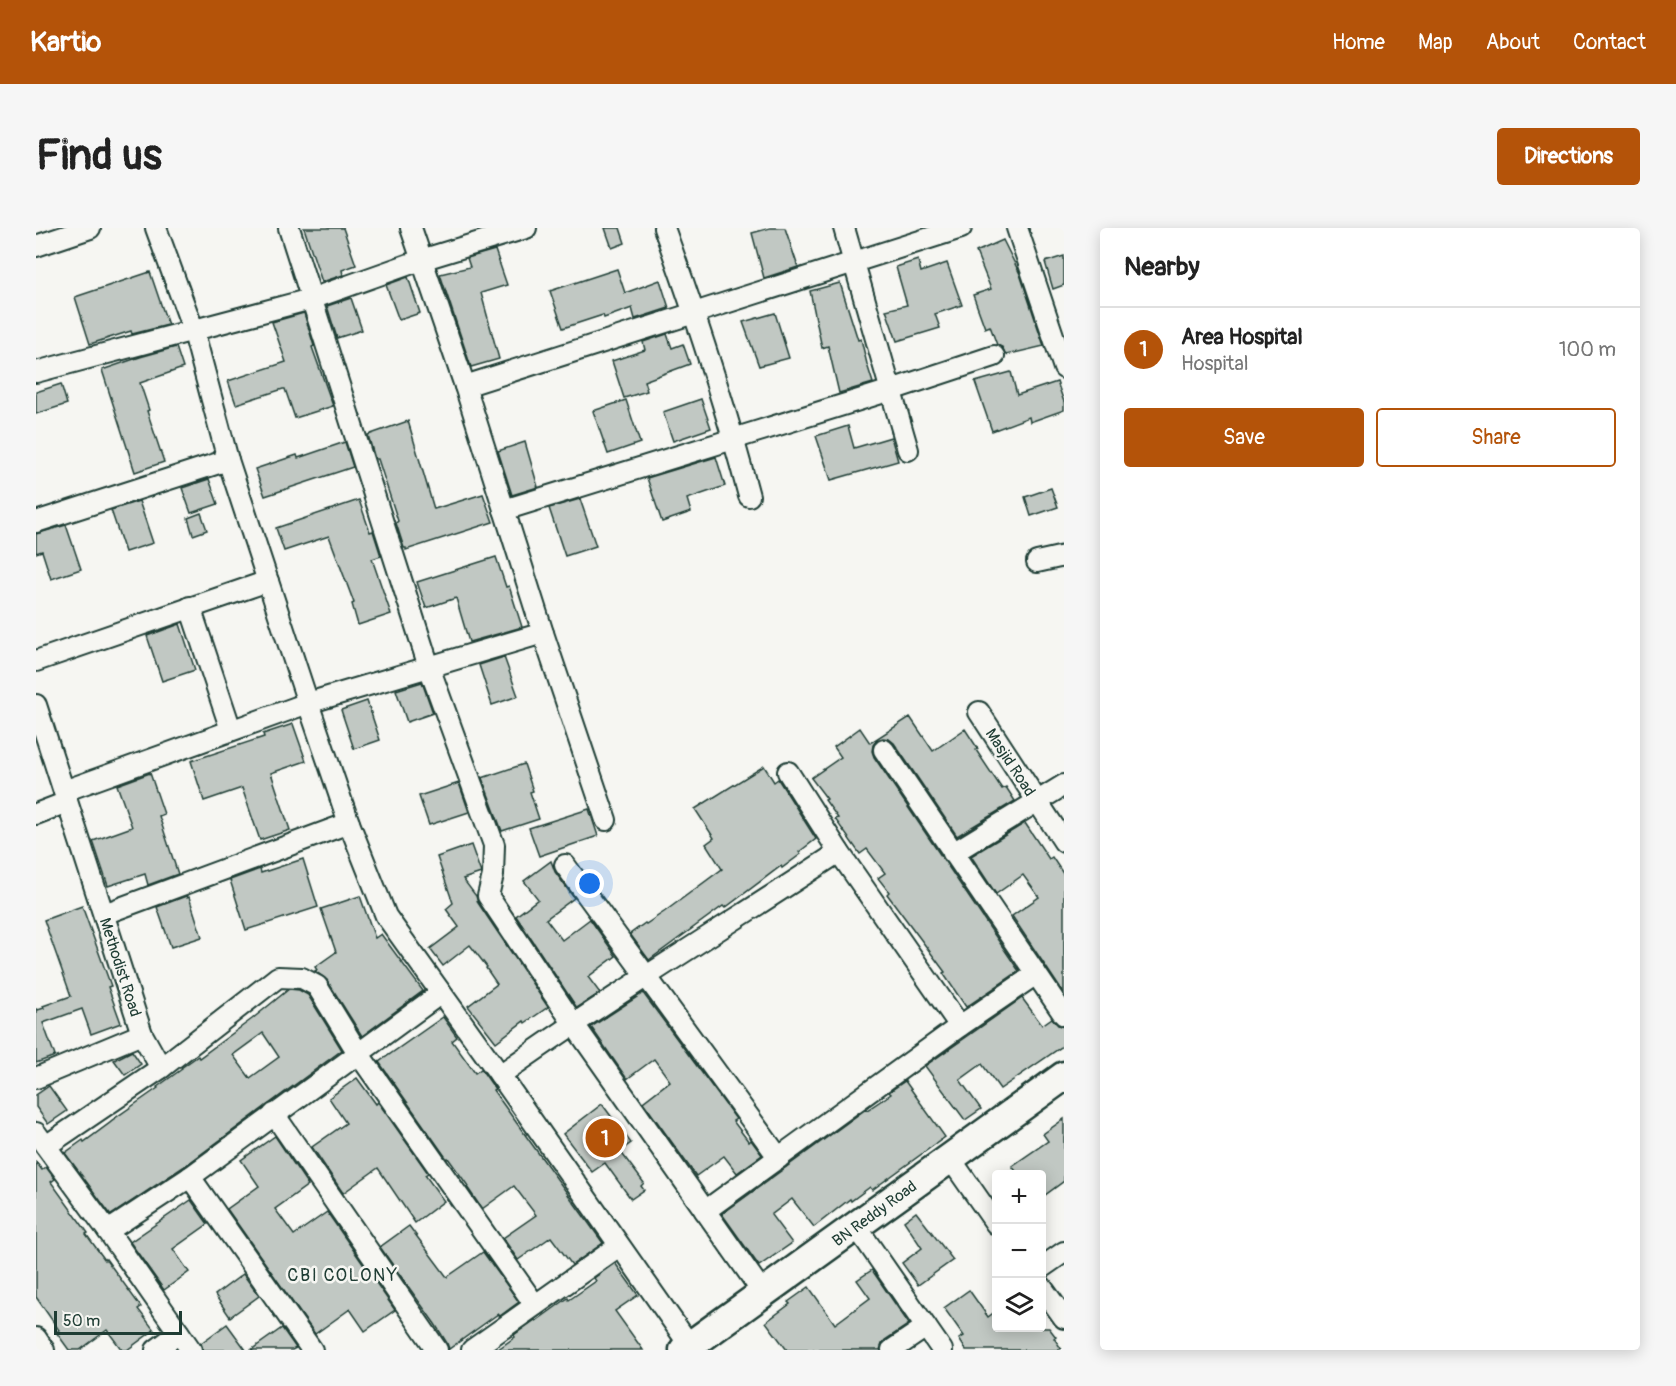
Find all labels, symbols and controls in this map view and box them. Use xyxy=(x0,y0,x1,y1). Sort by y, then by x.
text: Kartio xyxy=(30,25,101,60)
text: Home xyxy=(1332,29,1385,56)
text: Map xyxy=(1418,29,1453,56)
text: About xyxy=(1486,29,1540,56)
text: Contact xyxy=(1573,29,1646,56)
button: Directions xyxy=(1497,128,1640,185)
text: Find us xyxy=(36,130,162,182)
text: Nearby xyxy=(1124,251,1200,283)
text: Area Hospital xyxy=(1181,323,1303,351)
text: 1 xyxy=(1140,337,1147,362)
text: 100 m xyxy=(1559,337,1616,362)
text: Hospital xyxy=(1181,351,1248,376)
button: Save xyxy=(1124,408,1364,467)
button: Share xyxy=(1376,408,1616,467)
street label: Masjid Road xyxy=(981,725,1040,800)
your location xyxy=(575,869,604,898)
street label: Methodist Road xyxy=(95,915,145,1019)
pin: 1 xyxy=(586,1116,624,1160)
map controls xyxy=(992,1170,1046,1332)
button: + xyxy=(992,1170,1046,1224)
street label: BN Reddy Road xyxy=(828,1176,921,1251)
button: − xyxy=(992,1224,1046,1278)
district label: CBI COLONY xyxy=(287,1264,399,1287)
button: layers xyxy=(992,1278,1046,1332)
scale bar xyxy=(54,1308,182,1336)
text: 50 m xyxy=(63,1311,100,1331)

